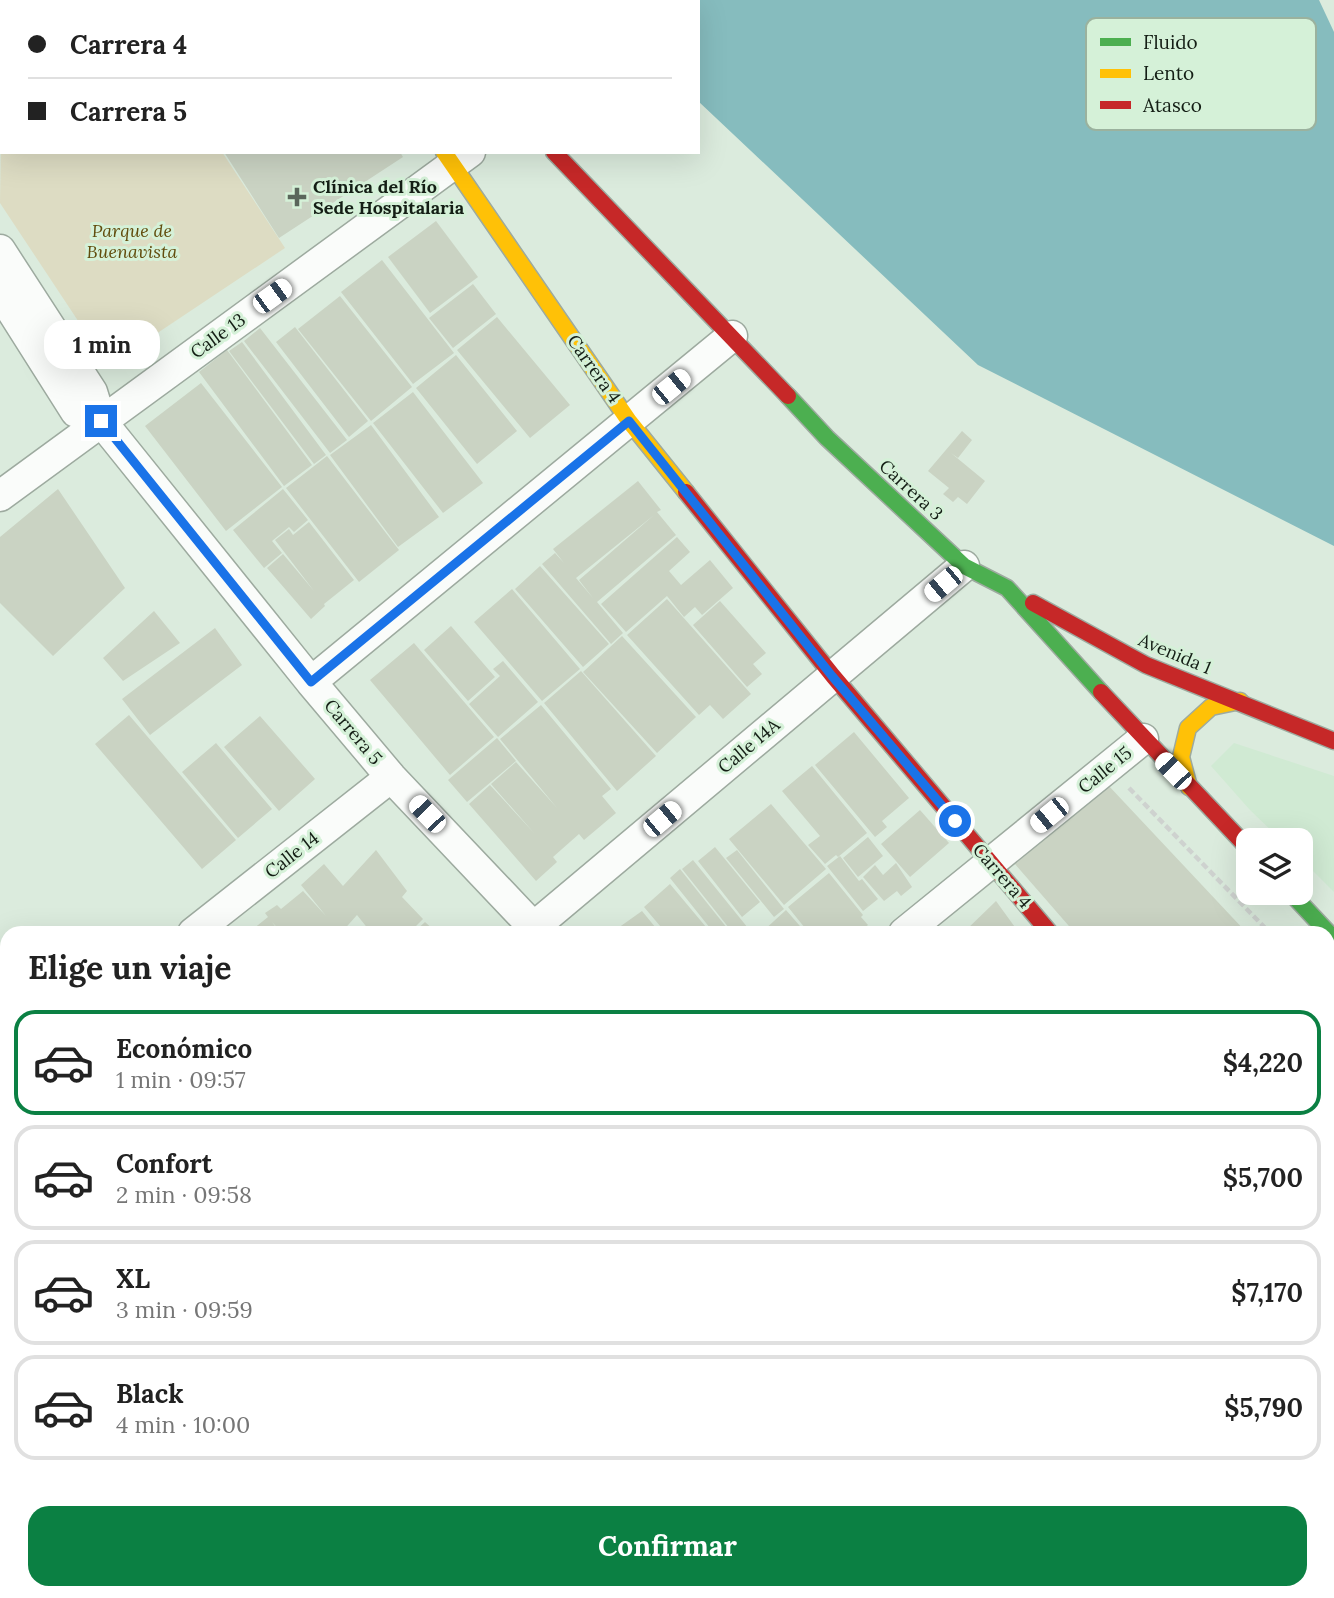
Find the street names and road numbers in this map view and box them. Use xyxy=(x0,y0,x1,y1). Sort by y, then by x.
street label: Calle 13 xyxy=(186,308,250,363)
street label: Carrera 4 xyxy=(562,330,626,408)
street label: Carrera 3 xyxy=(875,454,948,525)
street label: Avenida 1 xyxy=(1134,628,1215,679)
street label: Carrera 5 xyxy=(319,694,387,769)
street label: Calle 14A xyxy=(713,713,785,778)
street label: Calle 15 xyxy=(1073,741,1136,798)
street label: Calle 14 xyxy=(260,826,324,883)
street label: Carrera 4 xyxy=(968,838,1037,913)

